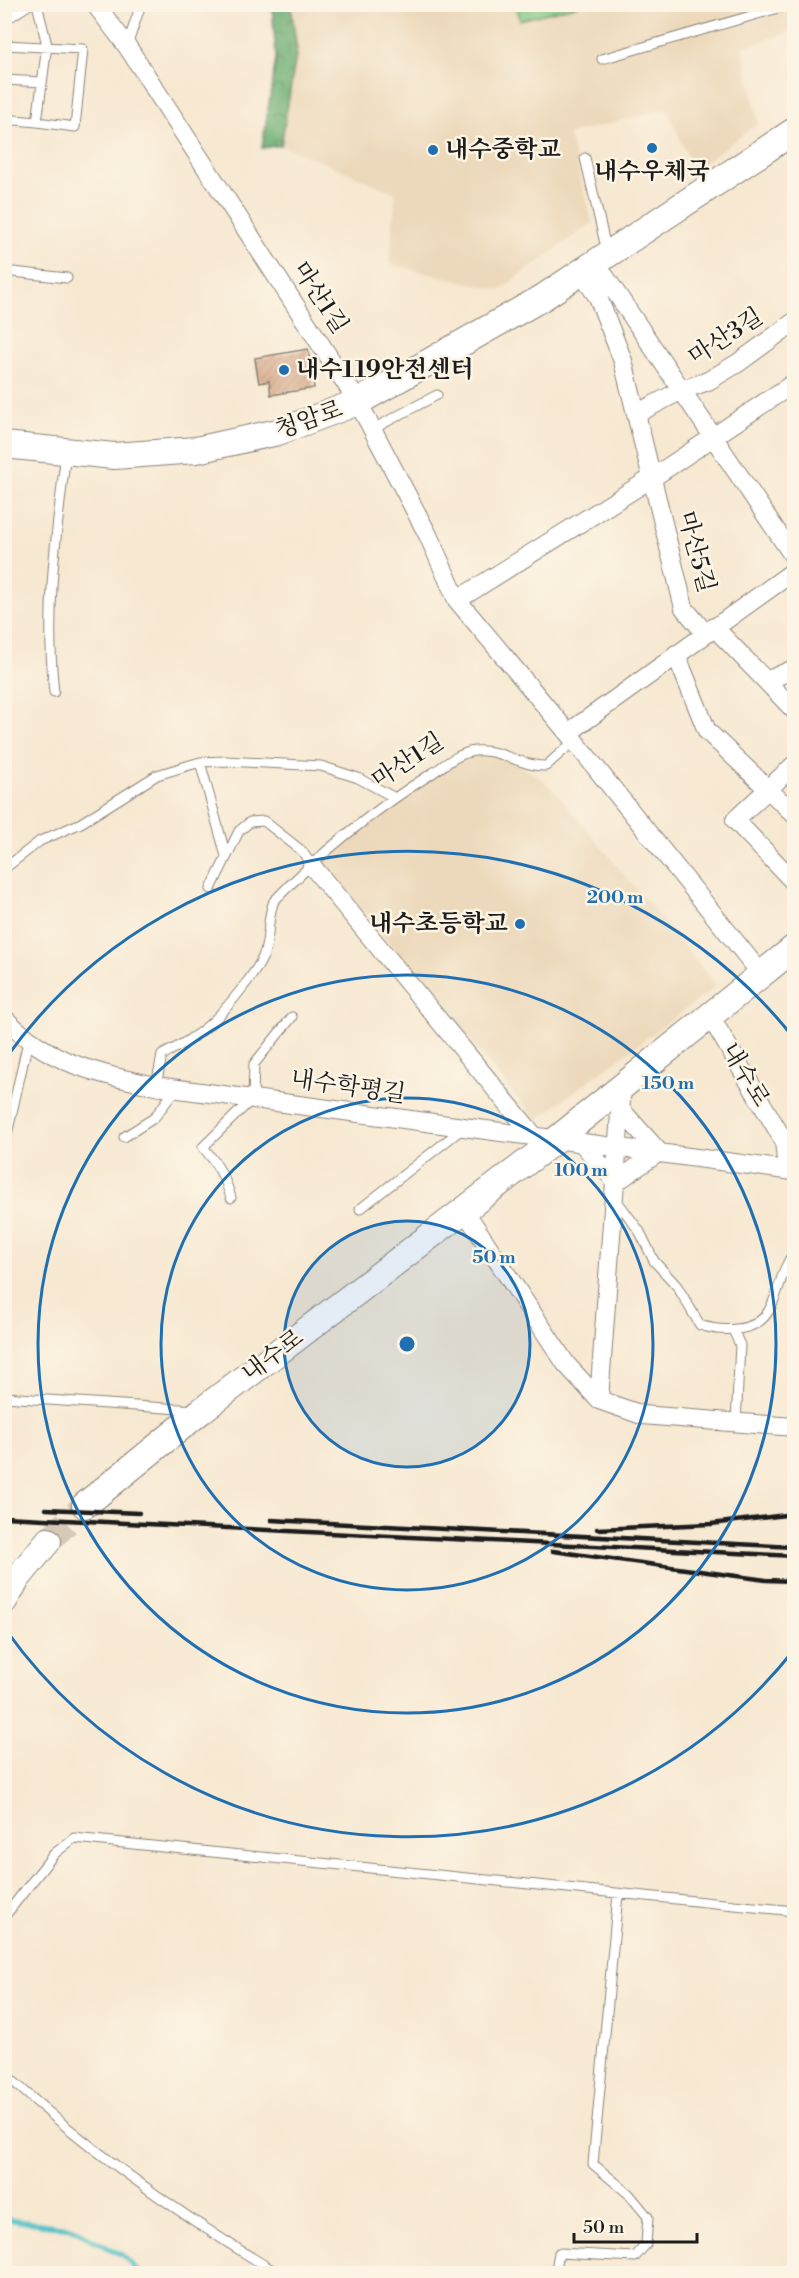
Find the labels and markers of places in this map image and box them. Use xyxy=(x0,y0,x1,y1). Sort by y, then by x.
place label: 내수중학교 xyxy=(445,135,561,165)
marker: 내수우체국 xyxy=(645,141,659,155)
marker: 내수중학교 xyxy=(426,143,440,157)
place label: 내수우체국 xyxy=(594,157,710,187)
place label: 내수119안전센터 xyxy=(296,355,474,385)
marker: 내수119안전센터 xyxy=(277,363,291,377)
place label: 내수초등학교 xyxy=(369,909,508,939)
marker: 내수초등학교 xyxy=(513,917,527,931)
centre of rings xyxy=(397,1334,417,1354)

